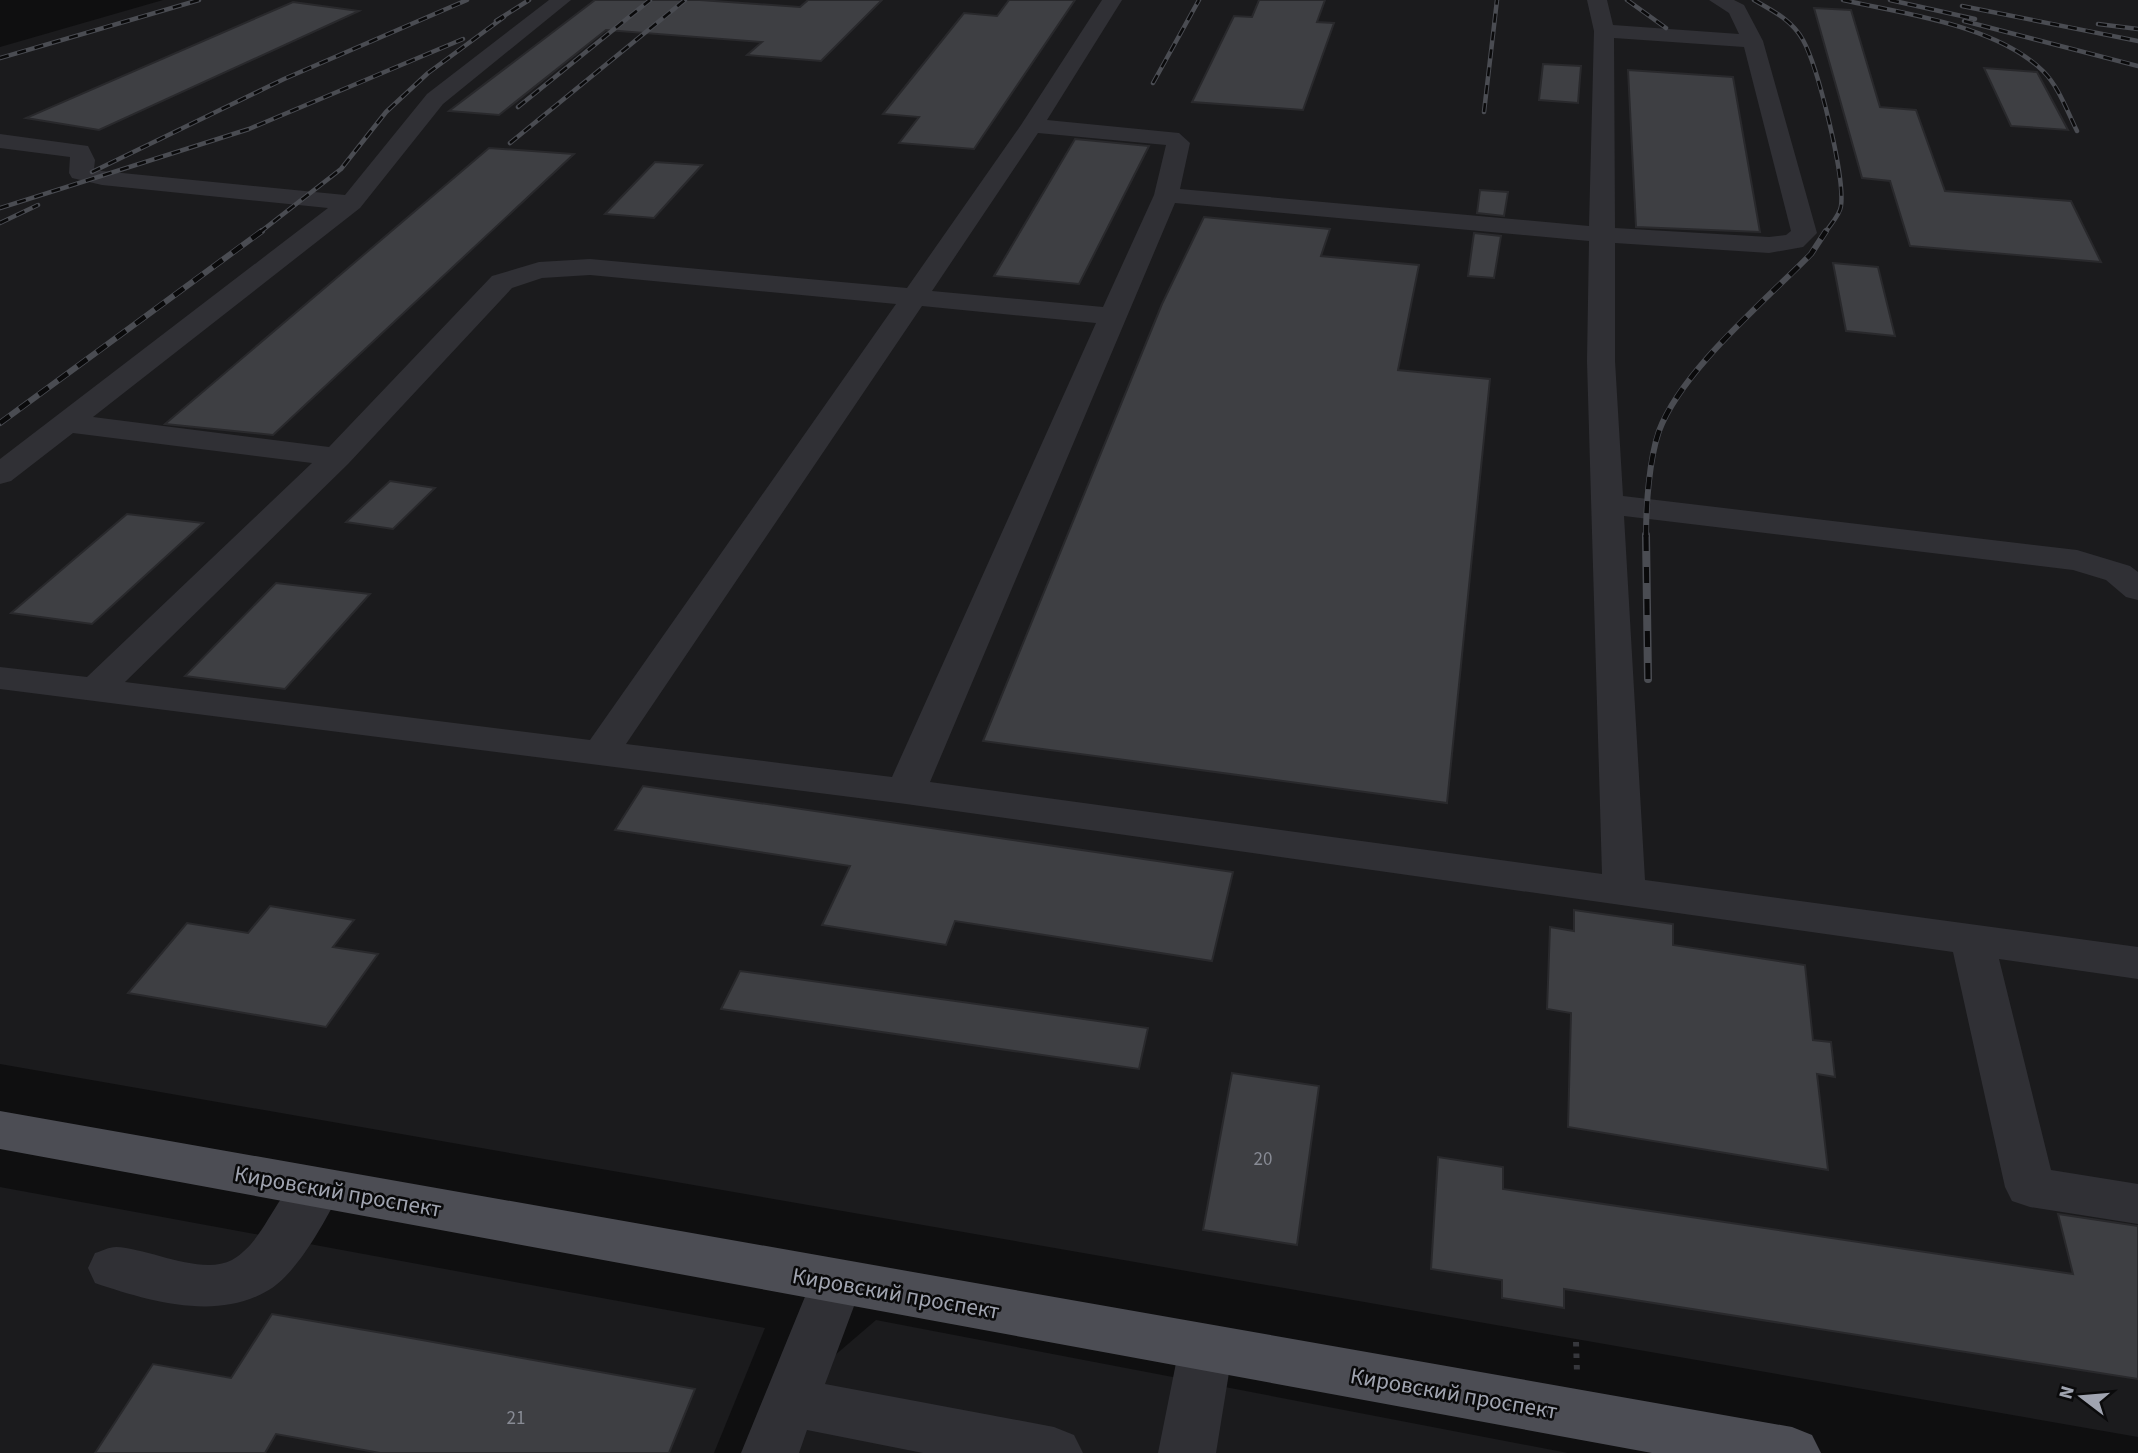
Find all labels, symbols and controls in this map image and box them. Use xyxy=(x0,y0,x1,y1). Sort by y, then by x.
house number: 20 xyxy=(1254,1146,1272,1173)
street label: Кировский проспект xyxy=(232,1157,444,1226)
street label: Кировский проспект xyxy=(790,1259,1002,1328)
street label: Кировский проспект xyxy=(1348,1359,1560,1428)
north arrow xyxy=(2047,1362,2117,1432)
text: N xyxy=(2052,1383,2082,1403)
house number: 21 xyxy=(507,1405,525,1432)

